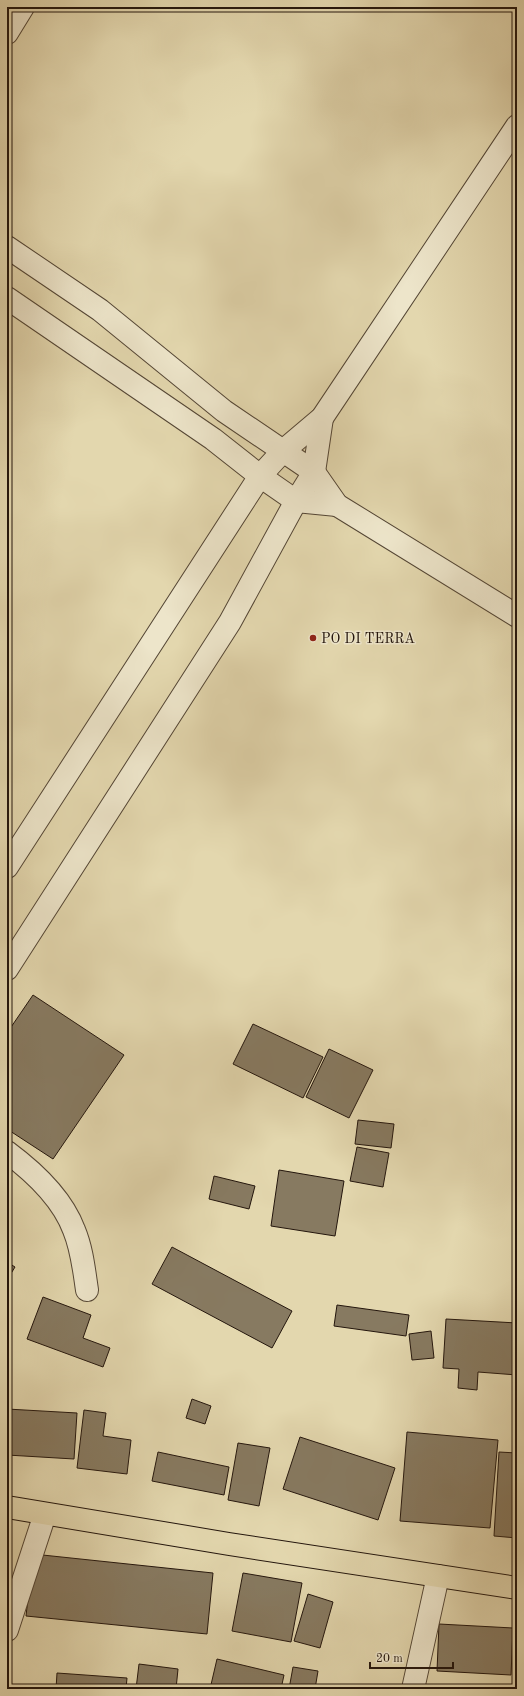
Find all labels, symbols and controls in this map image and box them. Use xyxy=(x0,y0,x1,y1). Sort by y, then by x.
place label: PO DI TERRA xyxy=(321,632,415,646)
marker: PO DI TERRA xyxy=(308,633,318,643)
scale bar xyxy=(370,1644,453,1670)
text: 20 m xyxy=(376,1653,403,1665)

